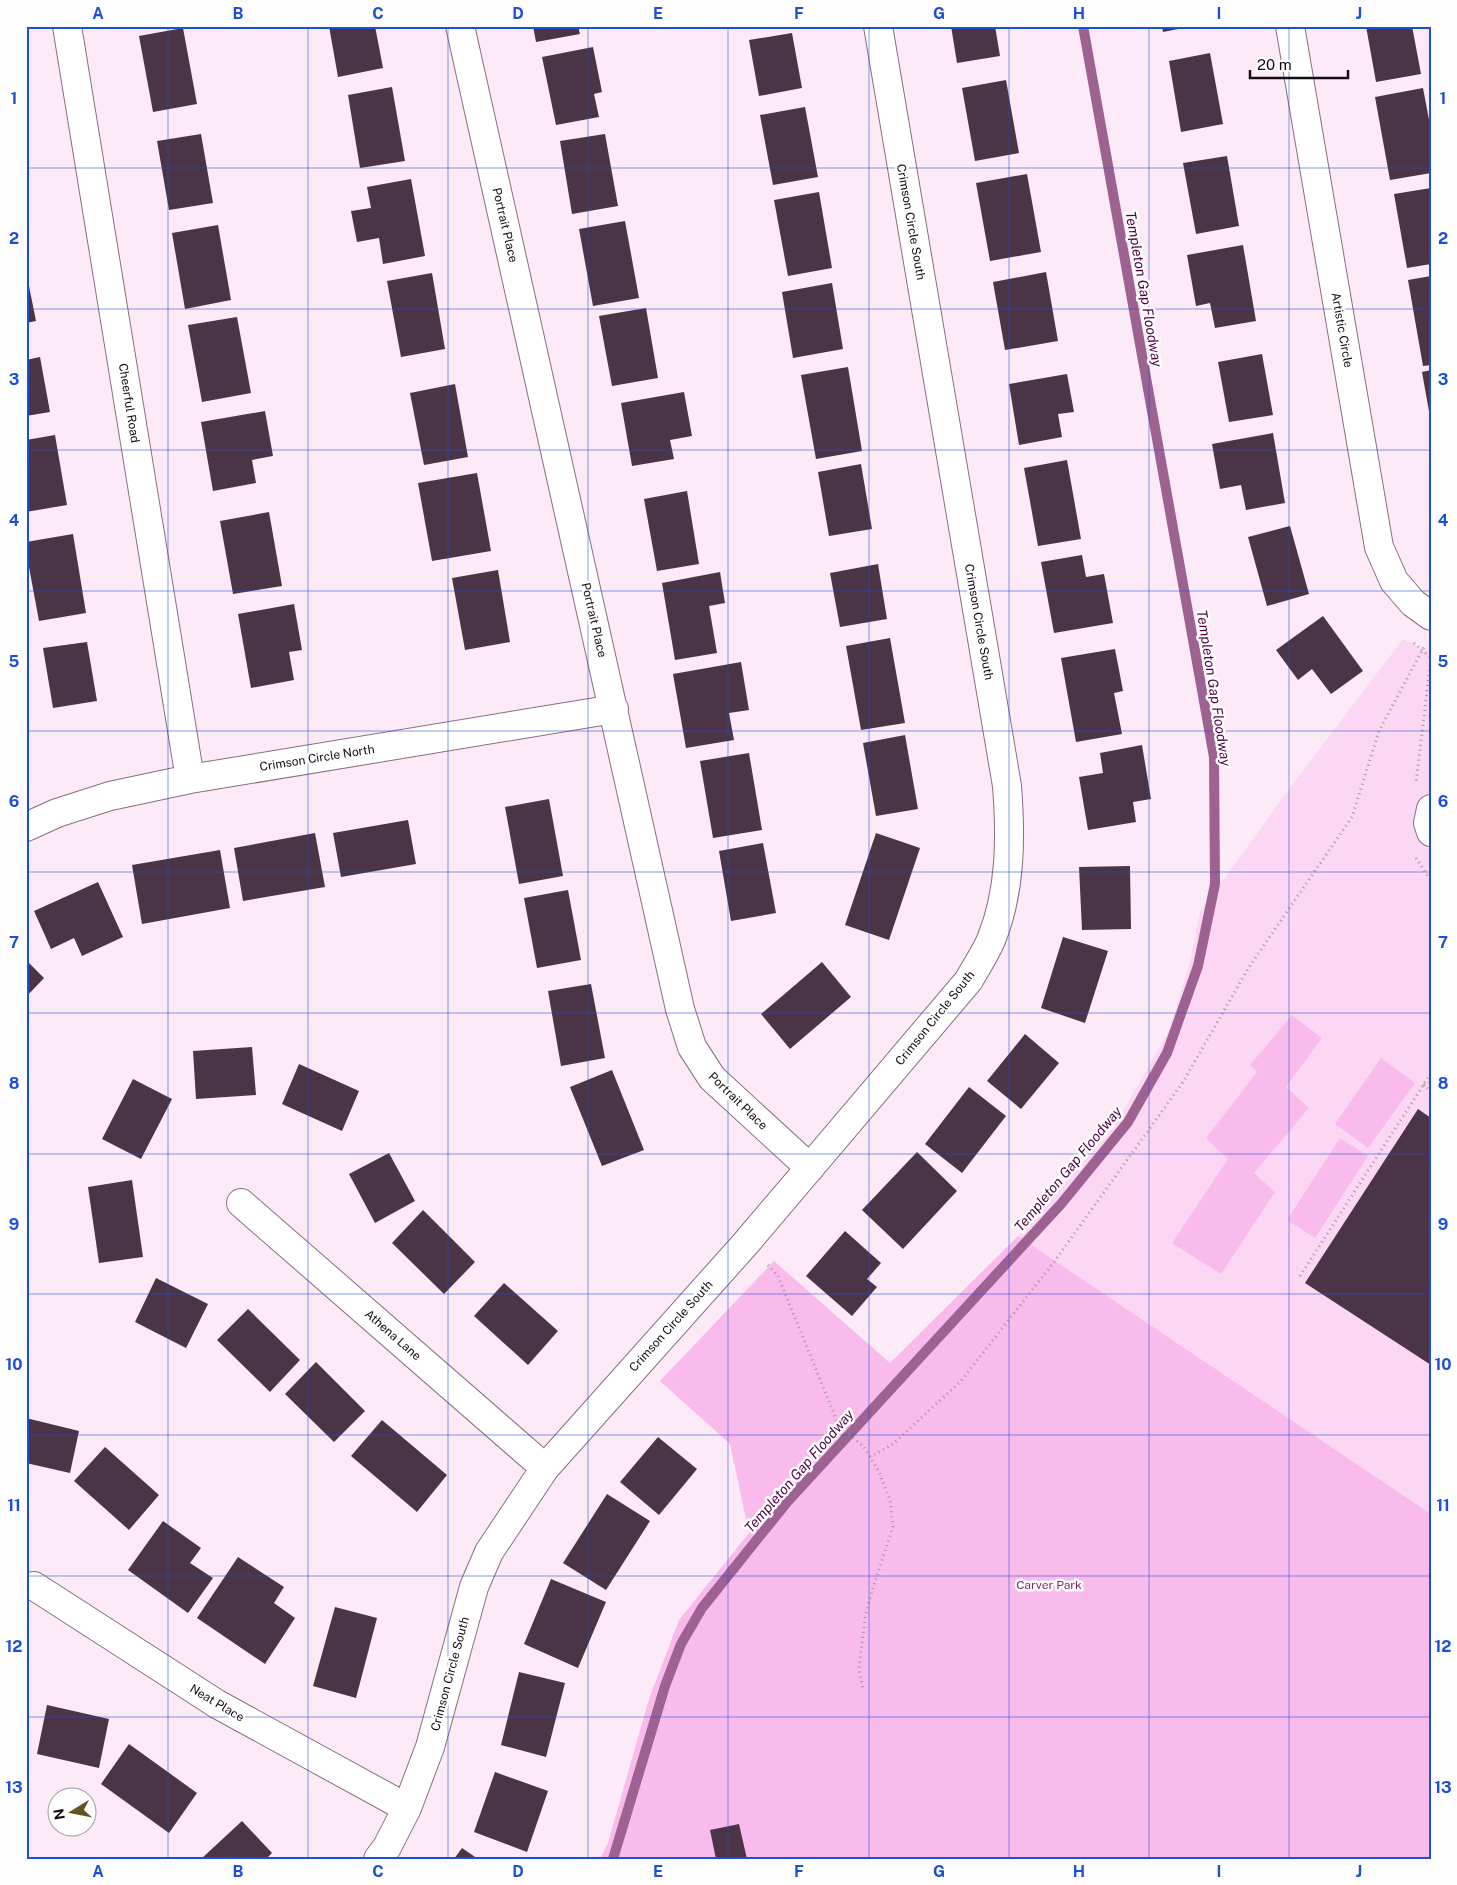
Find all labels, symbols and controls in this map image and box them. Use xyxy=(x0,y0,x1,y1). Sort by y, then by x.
text: A xyxy=(92,4,104,23)
text: B xyxy=(233,4,244,23)
text: C xyxy=(372,4,384,23)
text: D xyxy=(512,4,524,23)
text: E xyxy=(653,4,663,23)
text: F xyxy=(794,4,804,23)
text: G xyxy=(933,4,945,23)
text: H xyxy=(1073,4,1085,23)
text: I xyxy=(1217,4,1221,23)
text: J xyxy=(1356,4,1362,23)
scale bar xyxy=(1250,48,1347,80)
text: 20 m xyxy=(1257,56,1292,73)
text: 1 xyxy=(11,89,17,108)
text: 1 xyxy=(1440,89,1446,108)
street label: Crimson Circle South xyxy=(894,163,928,281)
street label: Portrait Place xyxy=(490,186,520,264)
water label: Templeton Gap Floodway xyxy=(1122,210,1166,369)
text: 2 xyxy=(9,229,19,248)
text: 2 xyxy=(1438,229,1448,248)
street label: Artistic Circle xyxy=(1328,291,1356,369)
street label: Cheerful Road xyxy=(116,362,142,444)
text: 3 xyxy=(9,370,19,389)
text: 3 xyxy=(1438,370,1448,389)
text: 4 xyxy=(9,511,20,530)
text: 4 xyxy=(1438,511,1449,530)
street label: Crimson Circle South xyxy=(962,563,996,681)
street label: Portrait Place xyxy=(579,581,609,659)
water label: Templeton Gap Floodway xyxy=(1194,609,1234,768)
text: 5 xyxy=(9,652,20,671)
text: 5 xyxy=(1438,652,1449,671)
street label: Crimson Circle North xyxy=(259,742,376,774)
text: 6 xyxy=(9,792,19,811)
text: 6 xyxy=(1438,792,1448,811)
text: 7 xyxy=(9,933,19,952)
text: 7 xyxy=(1438,933,1448,952)
street label: Crimson Circle South xyxy=(893,968,978,1068)
street label: Portrait Place xyxy=(706,1069,770,1133)
text: 8 xyxy=(9,1074,20,1093)
text: 8 xyxy=(1438,1074,1449,1093)
water label: Templeton Gap Floodway xyxy=(1011,1103,1125,1235)
text: 9 xyxy=(9,1215,19,1234)
text: 9 xyxy=(1438,1215,1448,1234)
street label: Crimson Circle South xyxy=(626,1278,716,1374)
street label: Athena Lane xyxy=(362,1307,424,1363)
text: 10 xyxy=(5,1355,23,1374)
text: 10 xyxy=(1434,1355,1452,1374)
water label: Templeton Gap Floodway xyxy=(741,1406,857,1536)
text: 11 xyxy=(7,1496,21,1515)
text: 11 xyxy=(1436,1496,1450,1515)
park label: Carver Park xyxy=(1016,1578,1082,1592)
street label: Crimson Circle South xyxy=(428,1615,472,1733)
text: 12 xyxy=(5,1637,23,1656)
text: 12 xyxy=(1434,1637,1452,1656)
street label: Neat Place xyxy=(187,1681,247,1725)
text: 13 xyxy=(5,1778,23,1797)
text: 13 xyxy=(1434,1778,1452,1797)
north arrow xyxy=(48,1788,98,1838)
text: N xyxy=(50,1807,68,1821)
text: A xyxy=(92,1862,104,1881)
text: B xyxy=(233,1862,244,1881)
text: C xyxy=(372,1862,384,1881)
text: D xyxy=(512,1862,524,1881)
text: E xyxy=(653,1862,663,1881)
text: F xyxy=(794,1862,804,1881)
text: G xyxy=(933,1862,945,1881)
text: H xyxy=(1073,1862,1085,1881)
text: I xyxy=(1217,1862,1221,1881)
text: J xyxy=(1356,1862,1362,1881)

